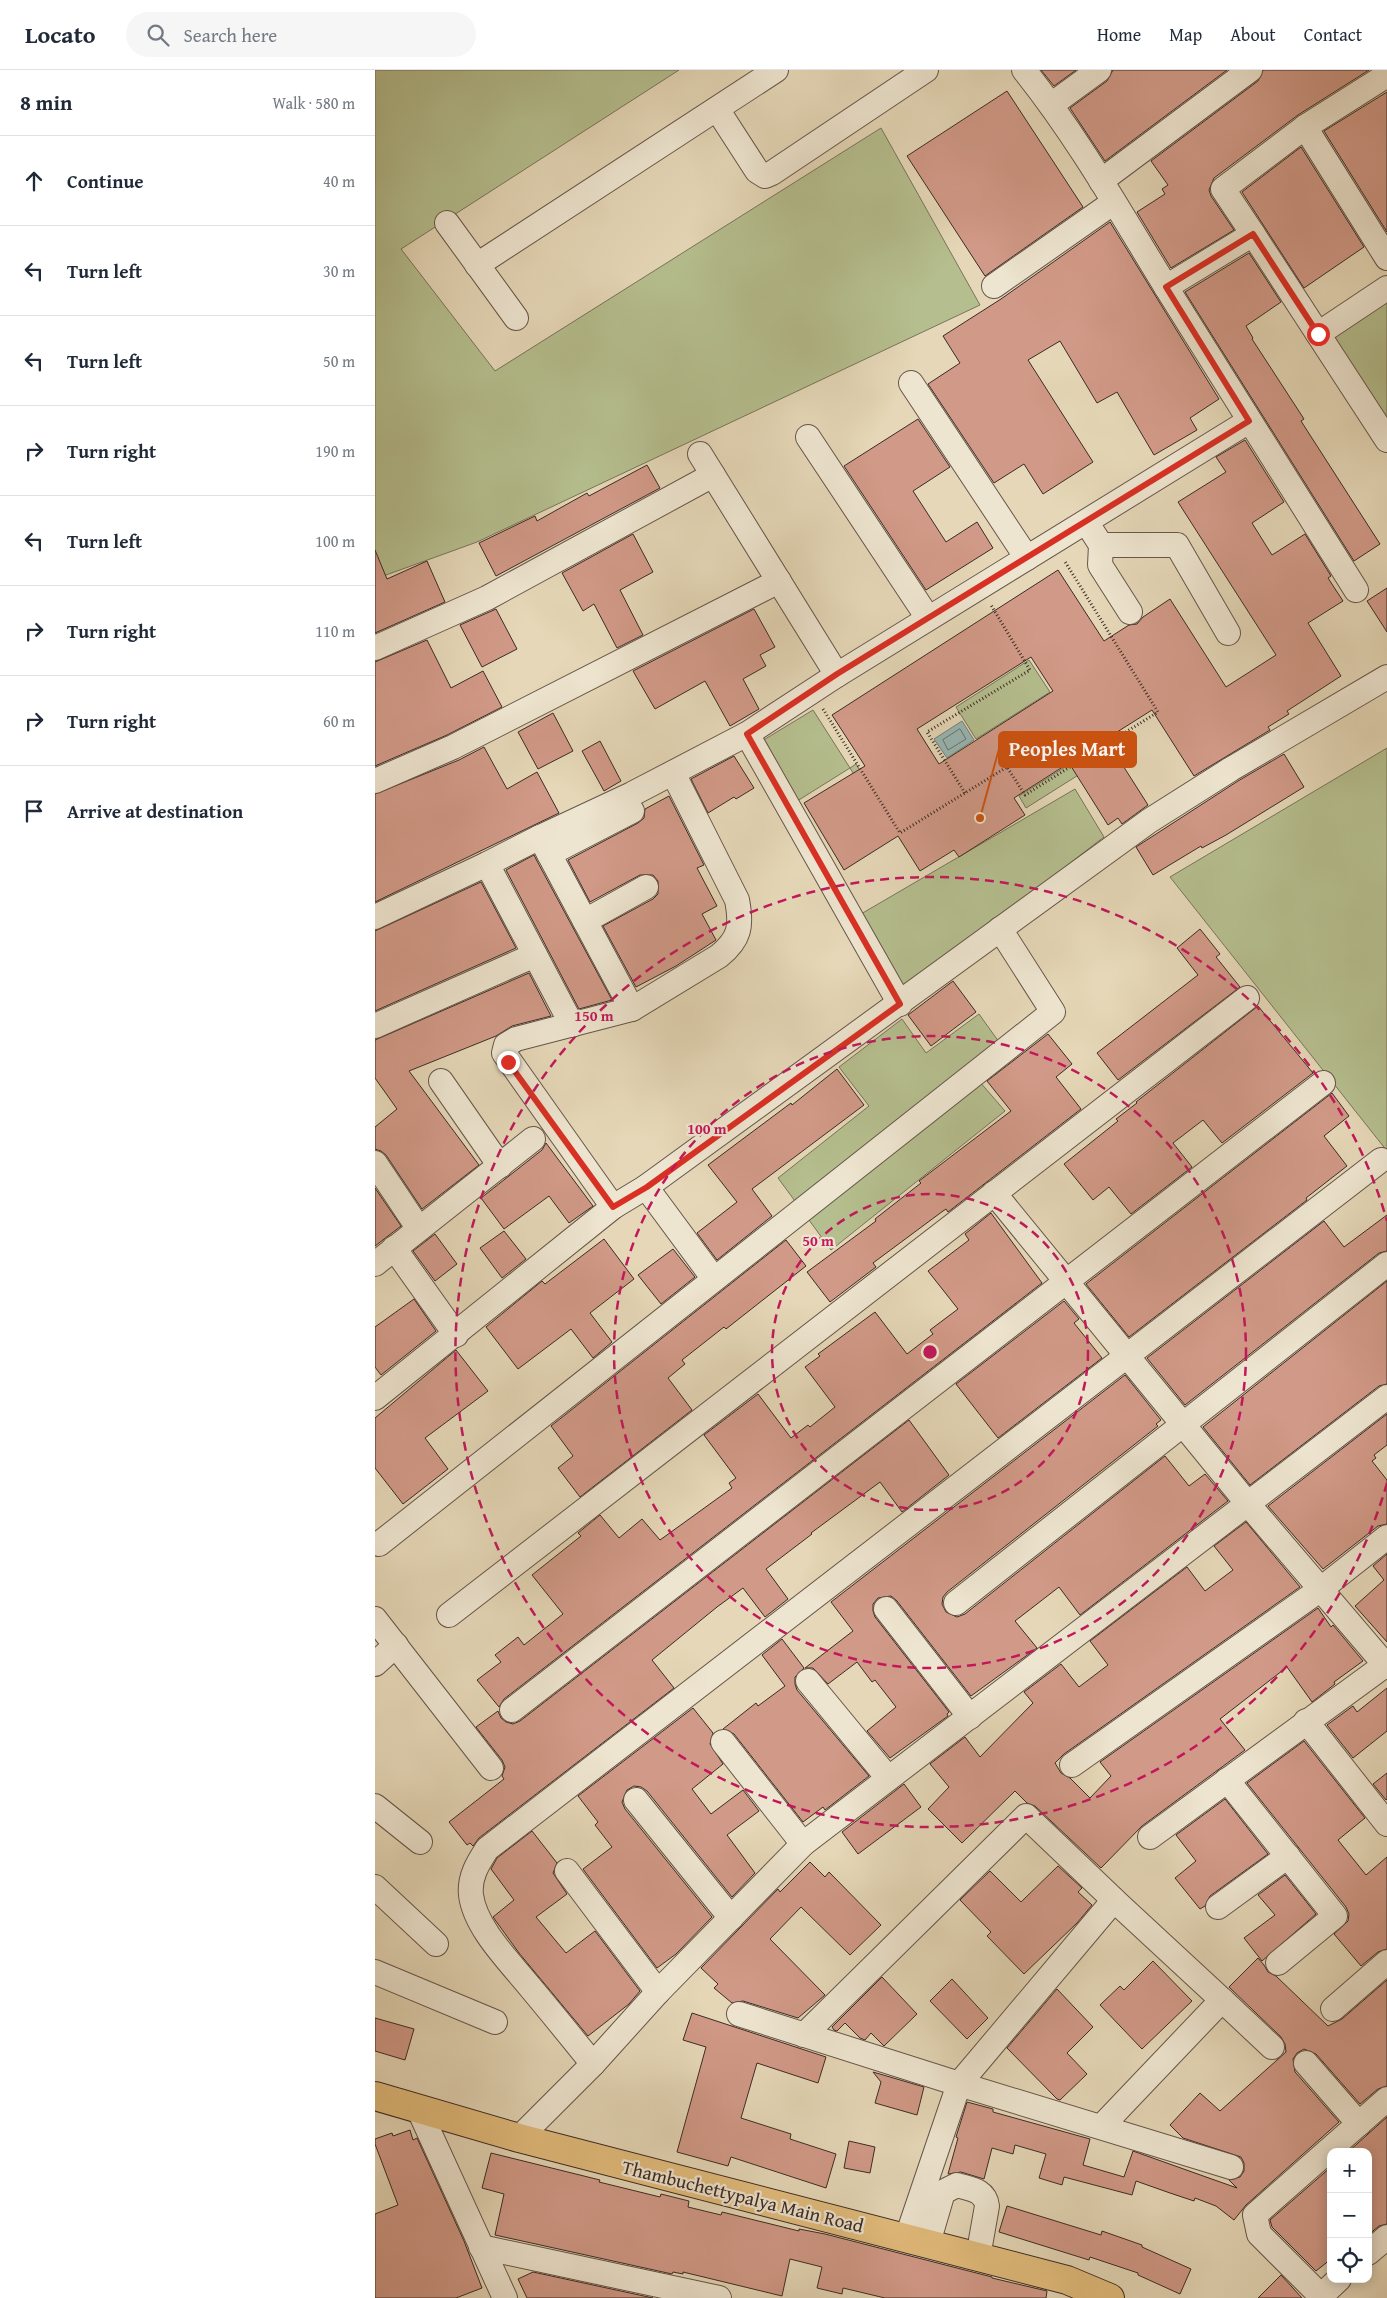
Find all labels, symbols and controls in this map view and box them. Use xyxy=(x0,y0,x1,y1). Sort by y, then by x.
search box xyxy=(126,12,476,57)
text: Locato xyxy=(25,17,96,52)
icon: search xyxy=(144,21,172,49)
text: Search here xyxy=(184,21,277,49)
text: Home xyxy=(1097,21,1141,48)
text: Map xyxy=(1169,21,1202,48)
text: About xyxy=(1230,21,1276,48)
text: Contact xyxy=(1304,21,1362,48)
text: 8 min xyxy=(20,87,72,118)
text: Walk · 580 m xyxy=(272,91,355,115)
icon: ahead xyxy=(20,167,48,195)
text: Continue xyxy=(67,167,144,195)
text: 40 m xyxy=(323,169,355,193)
icon: left xyxy=(20,257,48,285)
text: Turn left xyxy=(67,257,142,285)
text: 30 m xyxy=(323,259,355,283)
route start xyxy=(1307,323,1330,346)
icon: left xyxy=(20,347,48,375)
text: Turn left xyxy=(67,347,142,375)
text: 50 m xyxy=(323,349,355,373)
icon: right xyxy=(20,437,48,465)
text: Turn right xyxy=(67,437,156,465)
text: 190 m xyxy=(315,439,355,463)
icon: left xyxy=(20,527,48,555)
text: Turn left xyxy=(67,527,142,555)
text: 100 m xyxy=(315,529,355,553)
icon: right xyxy=(20,617,48,645)
text: Turn right xyxy=(67,617,156,645)
text: 110 m xyxy=(315,619,355,643)
icon: right xyxy=(20,707,48,735)
text: Turn right xyxy=(67,707,156,735)
text: 60 m xyxy=(323,709,355,733)
callout: Peoples Mart xyxy=(999,732,1136,767)
text: Peoples Mart xyxy=(1009,734,1126,763)
icon: arrive xyxy=(20,797,48,825)
text: Arrive at destination xyxy=(67,797,243,825)
text: 150 m xyxy=(574,1005,614,1026)
route end xyxy=(497,1051,520,1074)
text: 100 m xyxy=(687,1118,727,1139)
text: 50 m xyxy=(802,1230,834,1251)
centre of rings xyxy=(921,1343,939,1361)
map controls xyxy=(1327,2148,1372,2283)
button: + xyxy=(1327,2148,1372,2193)
street label: Thambuchettypalya Main Road xyxy=(619,2152,868,2240)
button: − xyxy=(1327,2193,1372,2238)
button: locate xyxy=(1327,2238,1372,2283)

